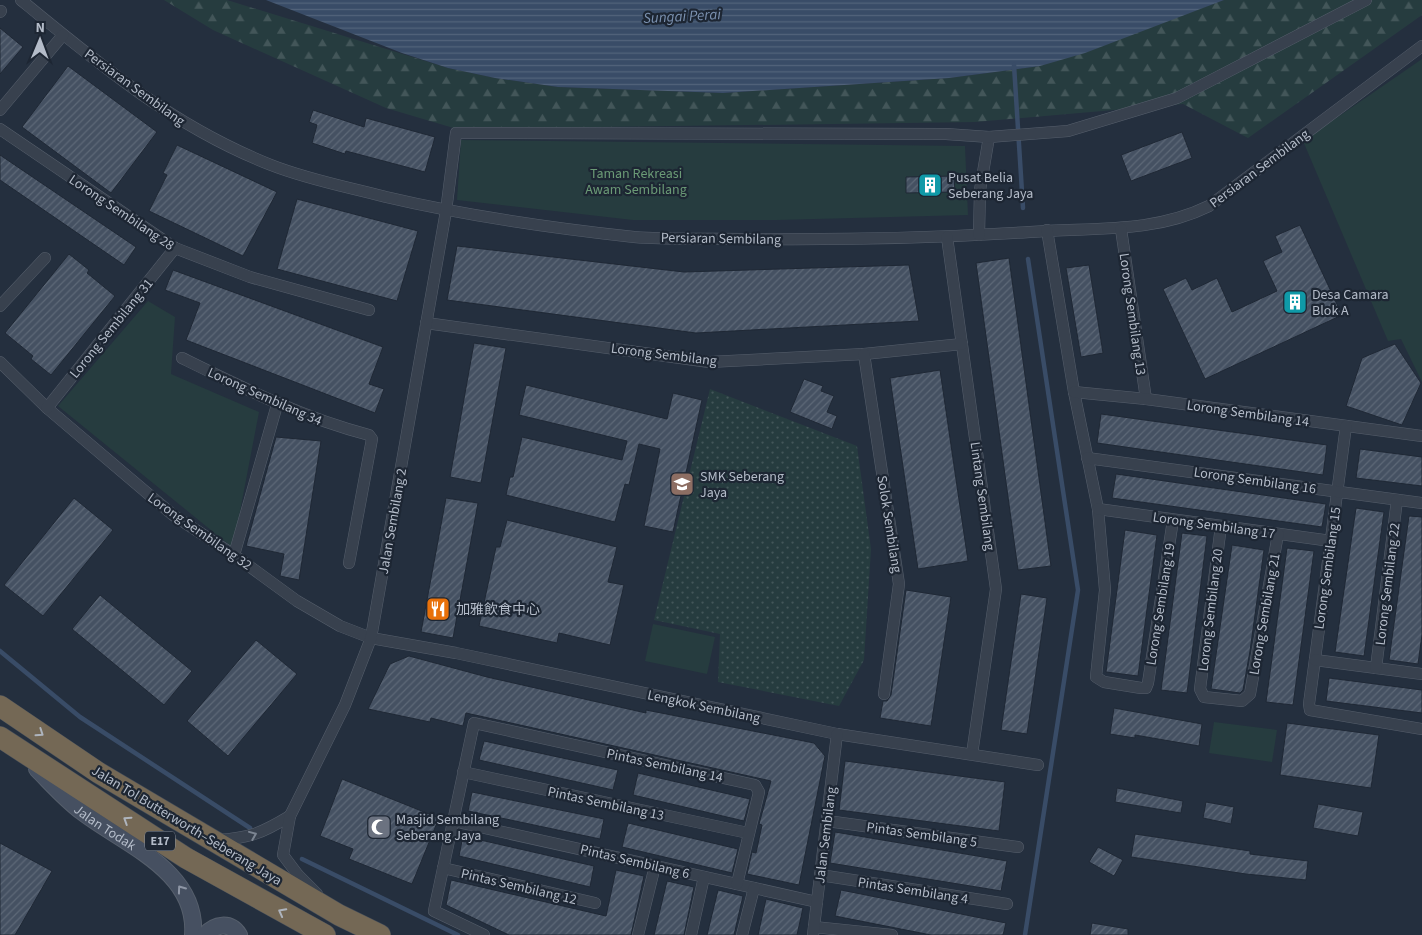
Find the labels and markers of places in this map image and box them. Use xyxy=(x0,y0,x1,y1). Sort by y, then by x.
place label: Pusat Belia Seberang Jaya xyxy=(948,168,1033,204)
building icon: Pusat Belia Seberang Jaya xyxy=(917,172,943,198)
place label: Desa Camara Blok A xyxy=(1312,285,1389,321)
building icon: Desa Camara Blok A xyxy=(1282,289,1308,315)
place label: SMK Seberang Jaya xyxy=(700,467,784,503)
school or university icon: SMK Seberang Jaya xyxy=(669,471,695,497)
restaurant icon: 加雅飲食中心 xyxy=(425,596,451,622)
place label: 加雅飲食中心 xyxy=(456,600,540,620)
place label: Masjid Sembilang Seberang Jaya xyxy=(396,810,499,846)
mosque icon: Masjid Sembilang Seberang Jaya xyxy=(366,814,392,840)

